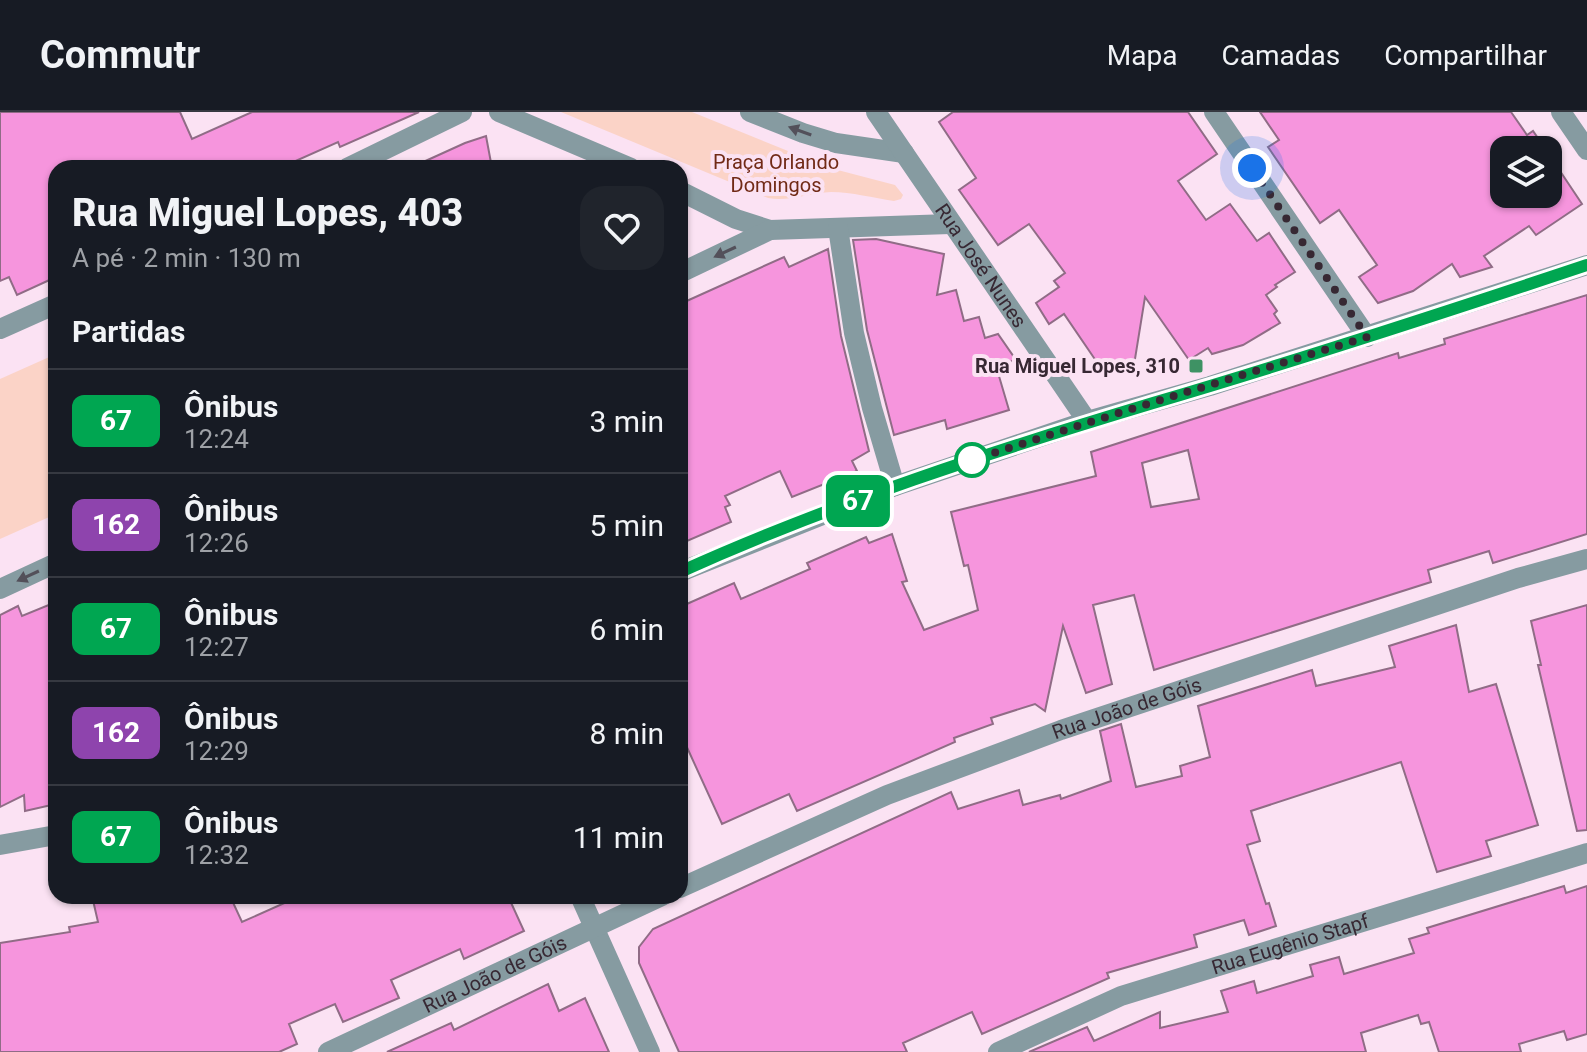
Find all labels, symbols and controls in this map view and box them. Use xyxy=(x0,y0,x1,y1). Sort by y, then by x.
text: Commutr xyxy=(40,33,200,77)
text: Mapa xyxy=(1107,39,1177,72)
text: Camadas xyxy=(1221,39,1340,72)
text: Compartilhar xyxy=(1384,39,1547,72)
one-way arrow xyxy=(788,125,812,137)
map controls xyxy=(1490,136,1562,208)
button: layers xyxy=(1490,136,1562,208)
your location xyxy=(1232,148,1272,188)
park label: Praça Orlando Domingos xyxy=(713,150,839,197)
button: heart xyxy=(580,186,664,270)
text: Rua Miguel Lopes, 403 xyxy=(72,191,463,235)
street label: Rua José Nunes xyxy=(930,199,1032,332)
text: A pé · 2 min · 130 m xyxy=(72,243,301,273)
one-way arrow xyxy=(713,245,737,259)
text: Partidas xyxy=(72,314,185,349)
place label: Rua Miguel Lopes, 310 xyxy=(975,354,1180,378)
marker: Rua Miguel Lopes, 310 xyxy=(1187,357,1205,375)
text: Ônibus xyxy=(184,389,279,424)
text: 67 xyxy=(100,404,132,437)
text: 3 min xyxy=(590,404,664,439)
text: 12:24 xyxy=(184,424,249,454)
unlabelled marker xyxy=(955,443,989,477)
line badge: 67 xyxy=(822,475,894,527)
text: 67 xyxy=(842,484,874,517)
text: Ônibus xyxy=(184,493,279,528)
text: 162 xyxy=(92,508,140,541)
text: 5 min xyxy=(590,508,664,543)
text: 12:26 xyxy=(184,528,249,558)
one-way arrow xyxy=(16,569,40,583)
text: Ônibus xyxy=(184,597,279,632)
text: 67 xyxy=(100,612,132,645)
text: 6 min xyxy=(590,612,664,647)
text: 12:27 xyxy=(184,632,249,662)
street label: Rua João de Góis xyxy=(1049,672,1205,744)
text: Ônibus xyxy=(184,701,279,736)
text: 162 xyxy=(92,716,140,749)
text: 8 min xyxy=(590,716,664,751)
text: 12:29 xyxy=(184,736,249,766)
text: Ônibus xyxy=(184,805,279,840)
text: 67 xyxy=(100,820,132,853)
text: 11 min xyxy=(573,820,664,855)
text: 12:32 xyxy=(184,840,249,870)
street label: Rua Eugênio Stapf xyxy=(1209,909,1372,980)
street label: Rua João de Góis xyxy=(419,930,570,1018)

